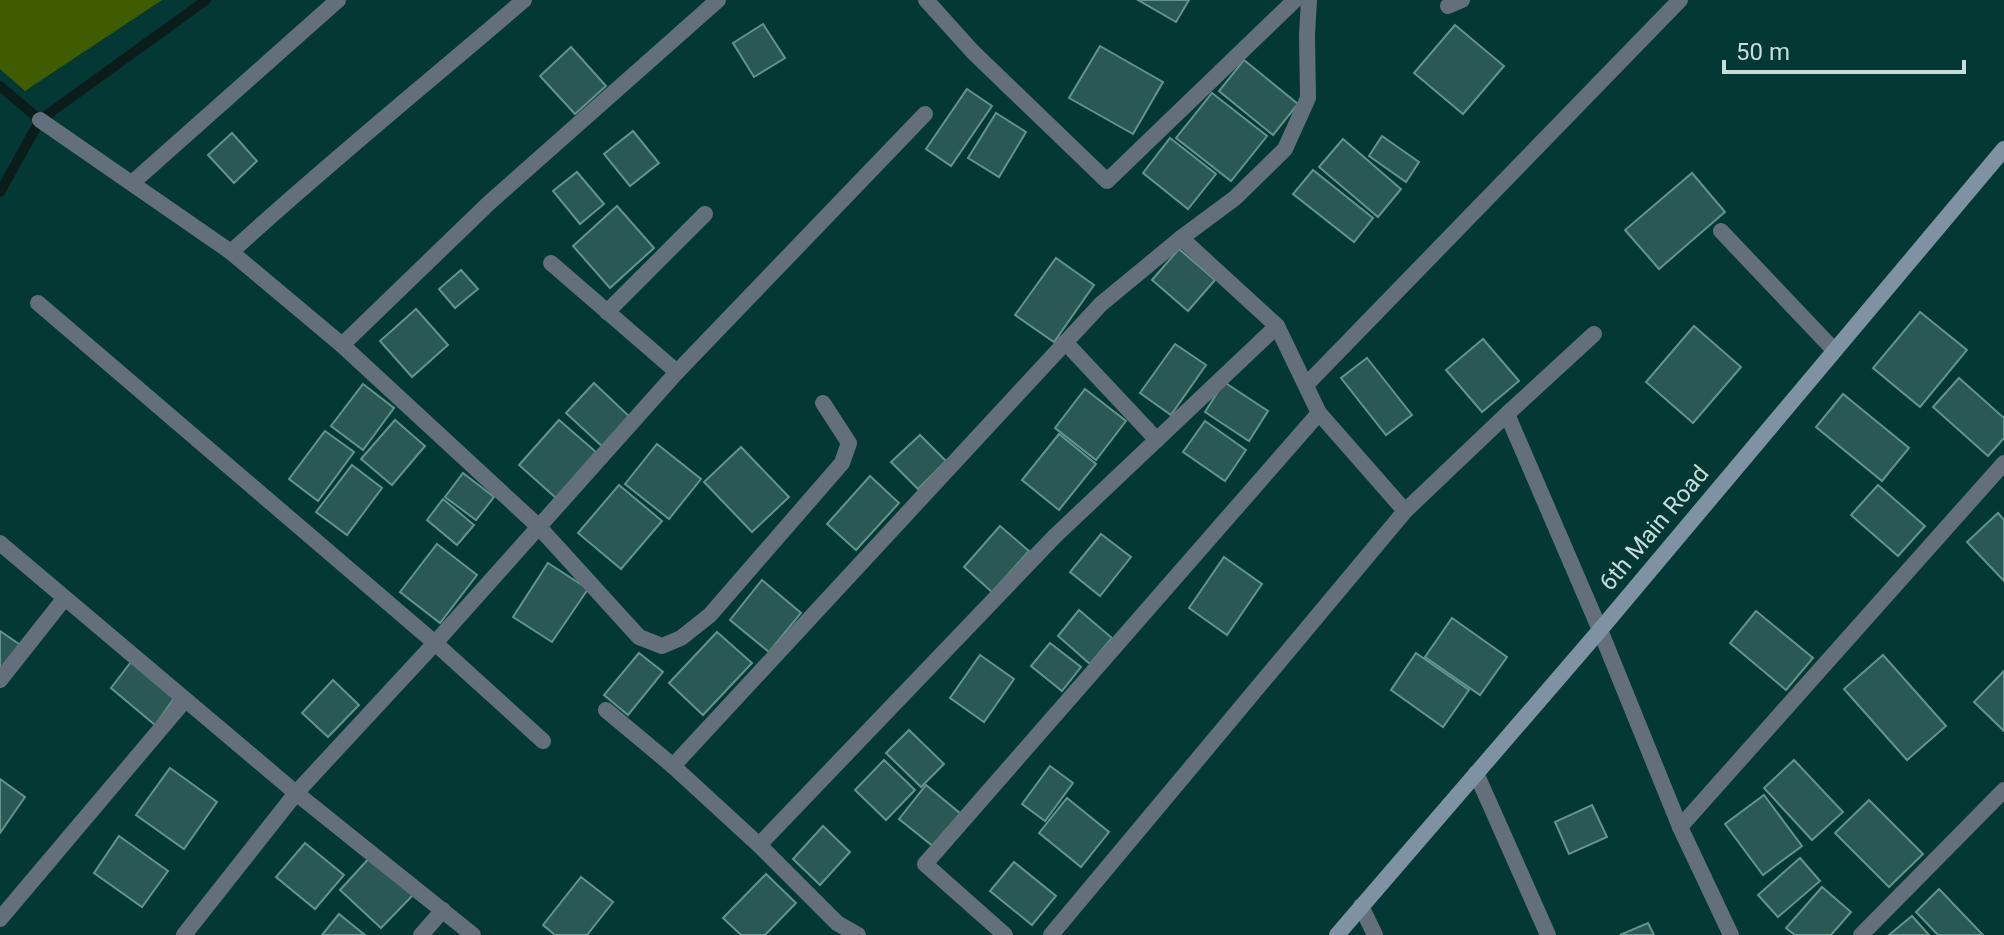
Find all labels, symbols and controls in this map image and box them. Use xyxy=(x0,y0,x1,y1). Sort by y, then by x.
scale bar xyxy=(1724,24,1964,74)
text: 50 m xyxy=(1736,38,1790,66)
street label: 6th Main Road xyxy=(1594,460,1714,596)

